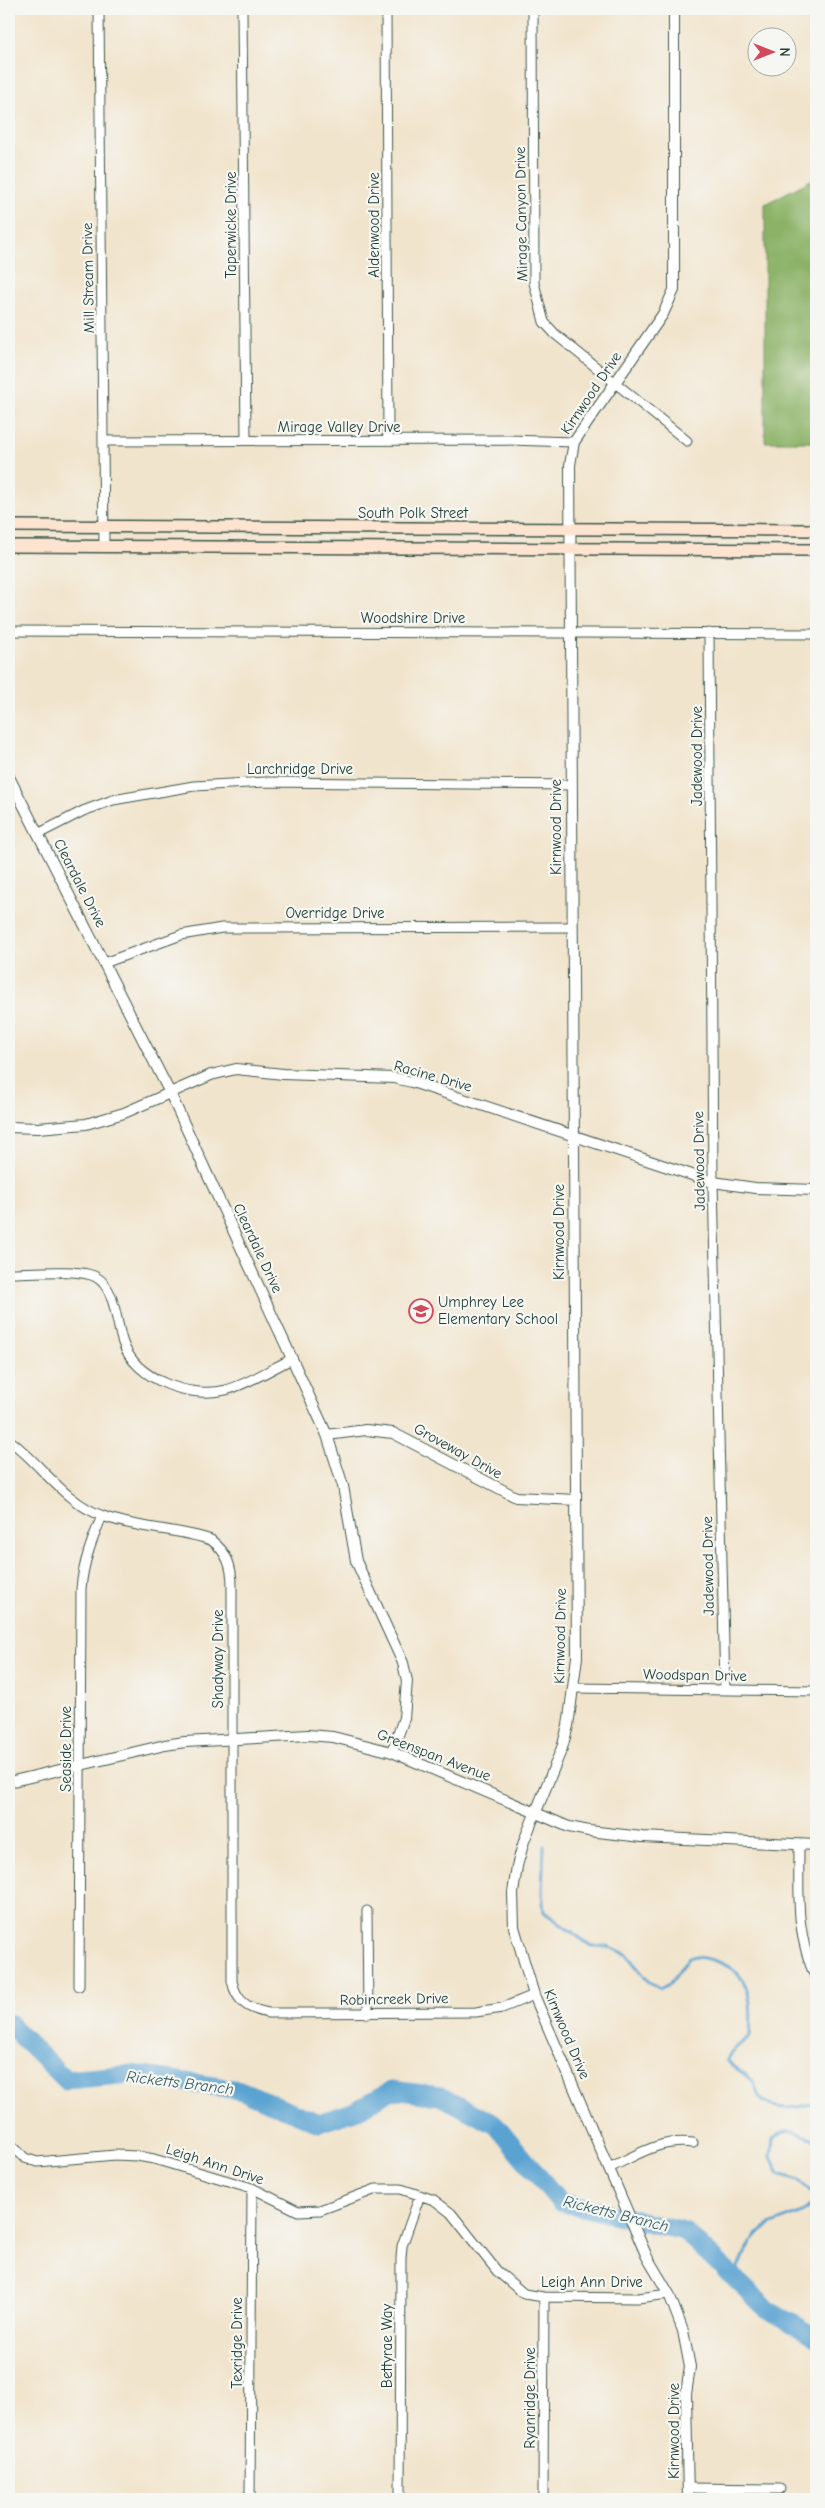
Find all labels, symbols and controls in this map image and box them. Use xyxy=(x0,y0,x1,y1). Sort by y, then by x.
north arrow xyxy=(748,28,798,78)
text: N xyxy=(776,47,793,57)
street label: Mirage Canyon Drive xyxy=(511,146,531,282)
street label: Taperwicke Drive xyxy=(222,171,240,278)
street label: Aldenwood Drive xyxy=(365,172,383,278)
street label: Mill Stream Drive xyxy=(78,222,98,334)
street label: Kirnwood Drive xyxy=(557,348,626,438)
street label: Mirage Valley Drive xyxy=(278,418,401,436)
street label: South Polk Street xyxy=(358,504,469,522)
street label: Woodshire Drive xyxy=(361,609,466,627)
street label: Jadewood Drive xyxy=(688,706,706,806)
street label: Larchridge Drive xyxy=(247,760,353,778)
street label: Kirnwood Drive xyxy=(547,779,565,875)
street label: Cleardale Drive xyxy=(50,836,110,931)
street label: Overridge Drive xyxy=(285,904,385,922)
street label: Racine Drive xyxy=(392,1056,475,1096)
street label: Jadewood Drive xyxy=(689,1110,709,1211)
street label: Kirnwood Drive xyxy=(550,1184,568,1280)
street label: Cleardale Drive xyxy=(229,1200,287,1296)
place label: Umphrey Lee Elementary School xyxy=(438,1293,558,1328)
school or university icon: Umphrey Lee Elementary School xyxy=(408,1298,434,1324)
street label: Groveway Drive xyxy=(411,1419,506,1483)
street label: Jadewood Drive xyxy=(698,1515,718,1616)
street label: Kirnwood Drive xyxy=(550,1587,570,1684)
street label: Shadyway Drive xyxy=(209,1609,227,1709)
street label: Woodspan Drive xyxy=(643,1665,748,1685)
street label: Seaside Drive xyxy=(57,1706,75,1792)
street label: Greenspan Avenue xyxy=(374,1725,494,1785)
street label: Kirnwood Drive xyxy=(540,1986,594,2082)
street label: Robincreek Drive xyxy=(339,1989,449,2009)
water label: Ricketts Branch xyxy=(125,2067,235,2099)
street label: Leigh Ann Drive xyxy=(164,2140,267,2188)
water label: Ricketts Branch xyxy=(561,2192,671,2236)
street label: Leigh Ann Drive xyxy=(541,2273,643,2291)
street label: Texridge Drive xyxy=(228,2297,246,2389)
street label: Bettyrae Way xyxy=(378,2303,396,2388)
street label: Ryanridge Drive xyxy=(521,2347,539,2449)
street label: Kirnwood Drive xyxy=(665,2383,683,2479)

